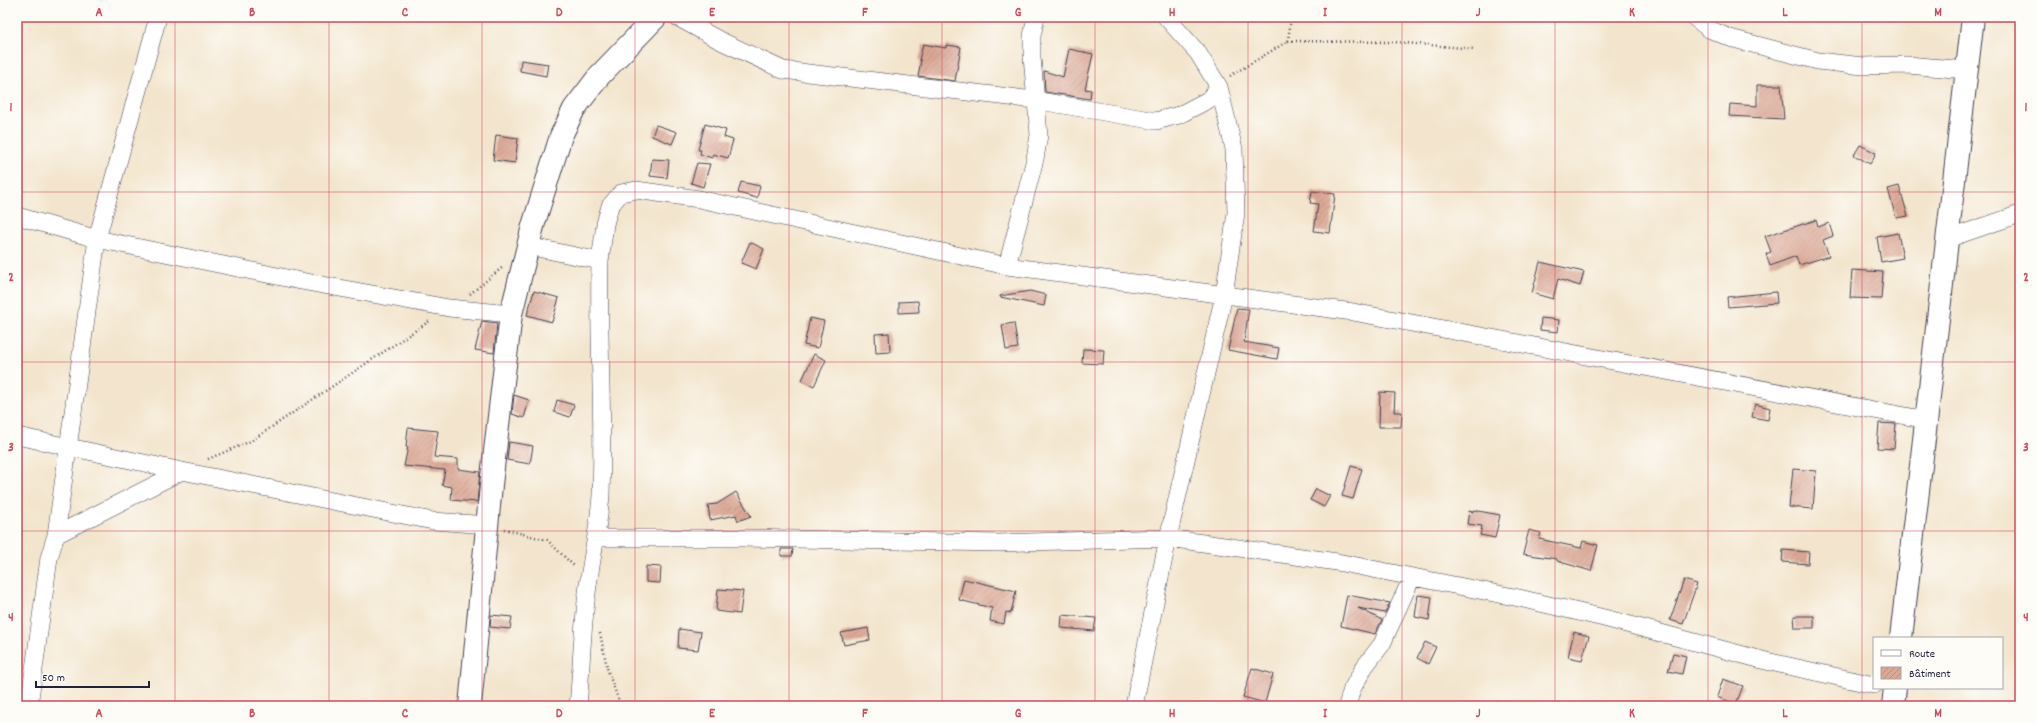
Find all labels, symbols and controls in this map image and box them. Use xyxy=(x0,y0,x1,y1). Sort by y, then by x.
text: A xyxy=(95,4,103,23)
text: B xyxy=(249,4,255,23)
text: C xyxy=(402,4,409,23)
text: D xyxy=(556,4,563,23)
text: E xyxy=(709,4,716,23)
text: F xyxy=(862,4,868,23)
text: G xyxy=(1015,4,1022,23)
text: H xyxy=(1169,4,1176,23)
text: I xyxy=(1323,4,1328,23)
text: J xyxy=(1476,4,1481,23)
text: K xyxy=(1629,4,1635,23)
text: L xyxy=(1782,4,1788,23)
text: M xyxy=(1934,4,1942,23)
text: 1 xyxy=(10,99,13,118)
text: 1 xyxy=(2025,99,2028,118)
text: 2 xyxy=(8,269,14,288)
text: 2 xyxy=(2023,269,2029,288)
text: 3 xyxy=(8,439,14,458)
text: 3 xyxy=(2023,439,2029,458)
text: 4 xyxy=(8,609,14,628)
text: 4 xyxy=(2023,609,2029,628)
legend xyxy=(1873,637,2003,689)
text: Route xyxy=(1909,646,1935,663)
scale bar xyxy=(36,663,149,689)
text: Bâtiment xyxy=(1909,666,1951,683)
text: 50 m xyxy=(42,670,65,687)
text: A xyxy=(95,705,103,723)
text: B xyxy=(249,705,255,723)
text: C xyxy=(402,705,409,723)
text: D xyxy=(556,705,563,723)
text: E xyxy=(709,705,716,723)
text: F xyxy=(862,705,868,723)
text: G xyxy=(1015,705,1022,723)
text: H xyxy=(1169,705,1176,723)
text: I xyxy=(1323,705,1328,723)
text: J xyxy=(1476,705,1481,723)
text: K xyxy=(1629,705,1635,723)
text: L xyxy=(1782,705,1788,723)
text: M xyxy=(1934,705,1942,723)

